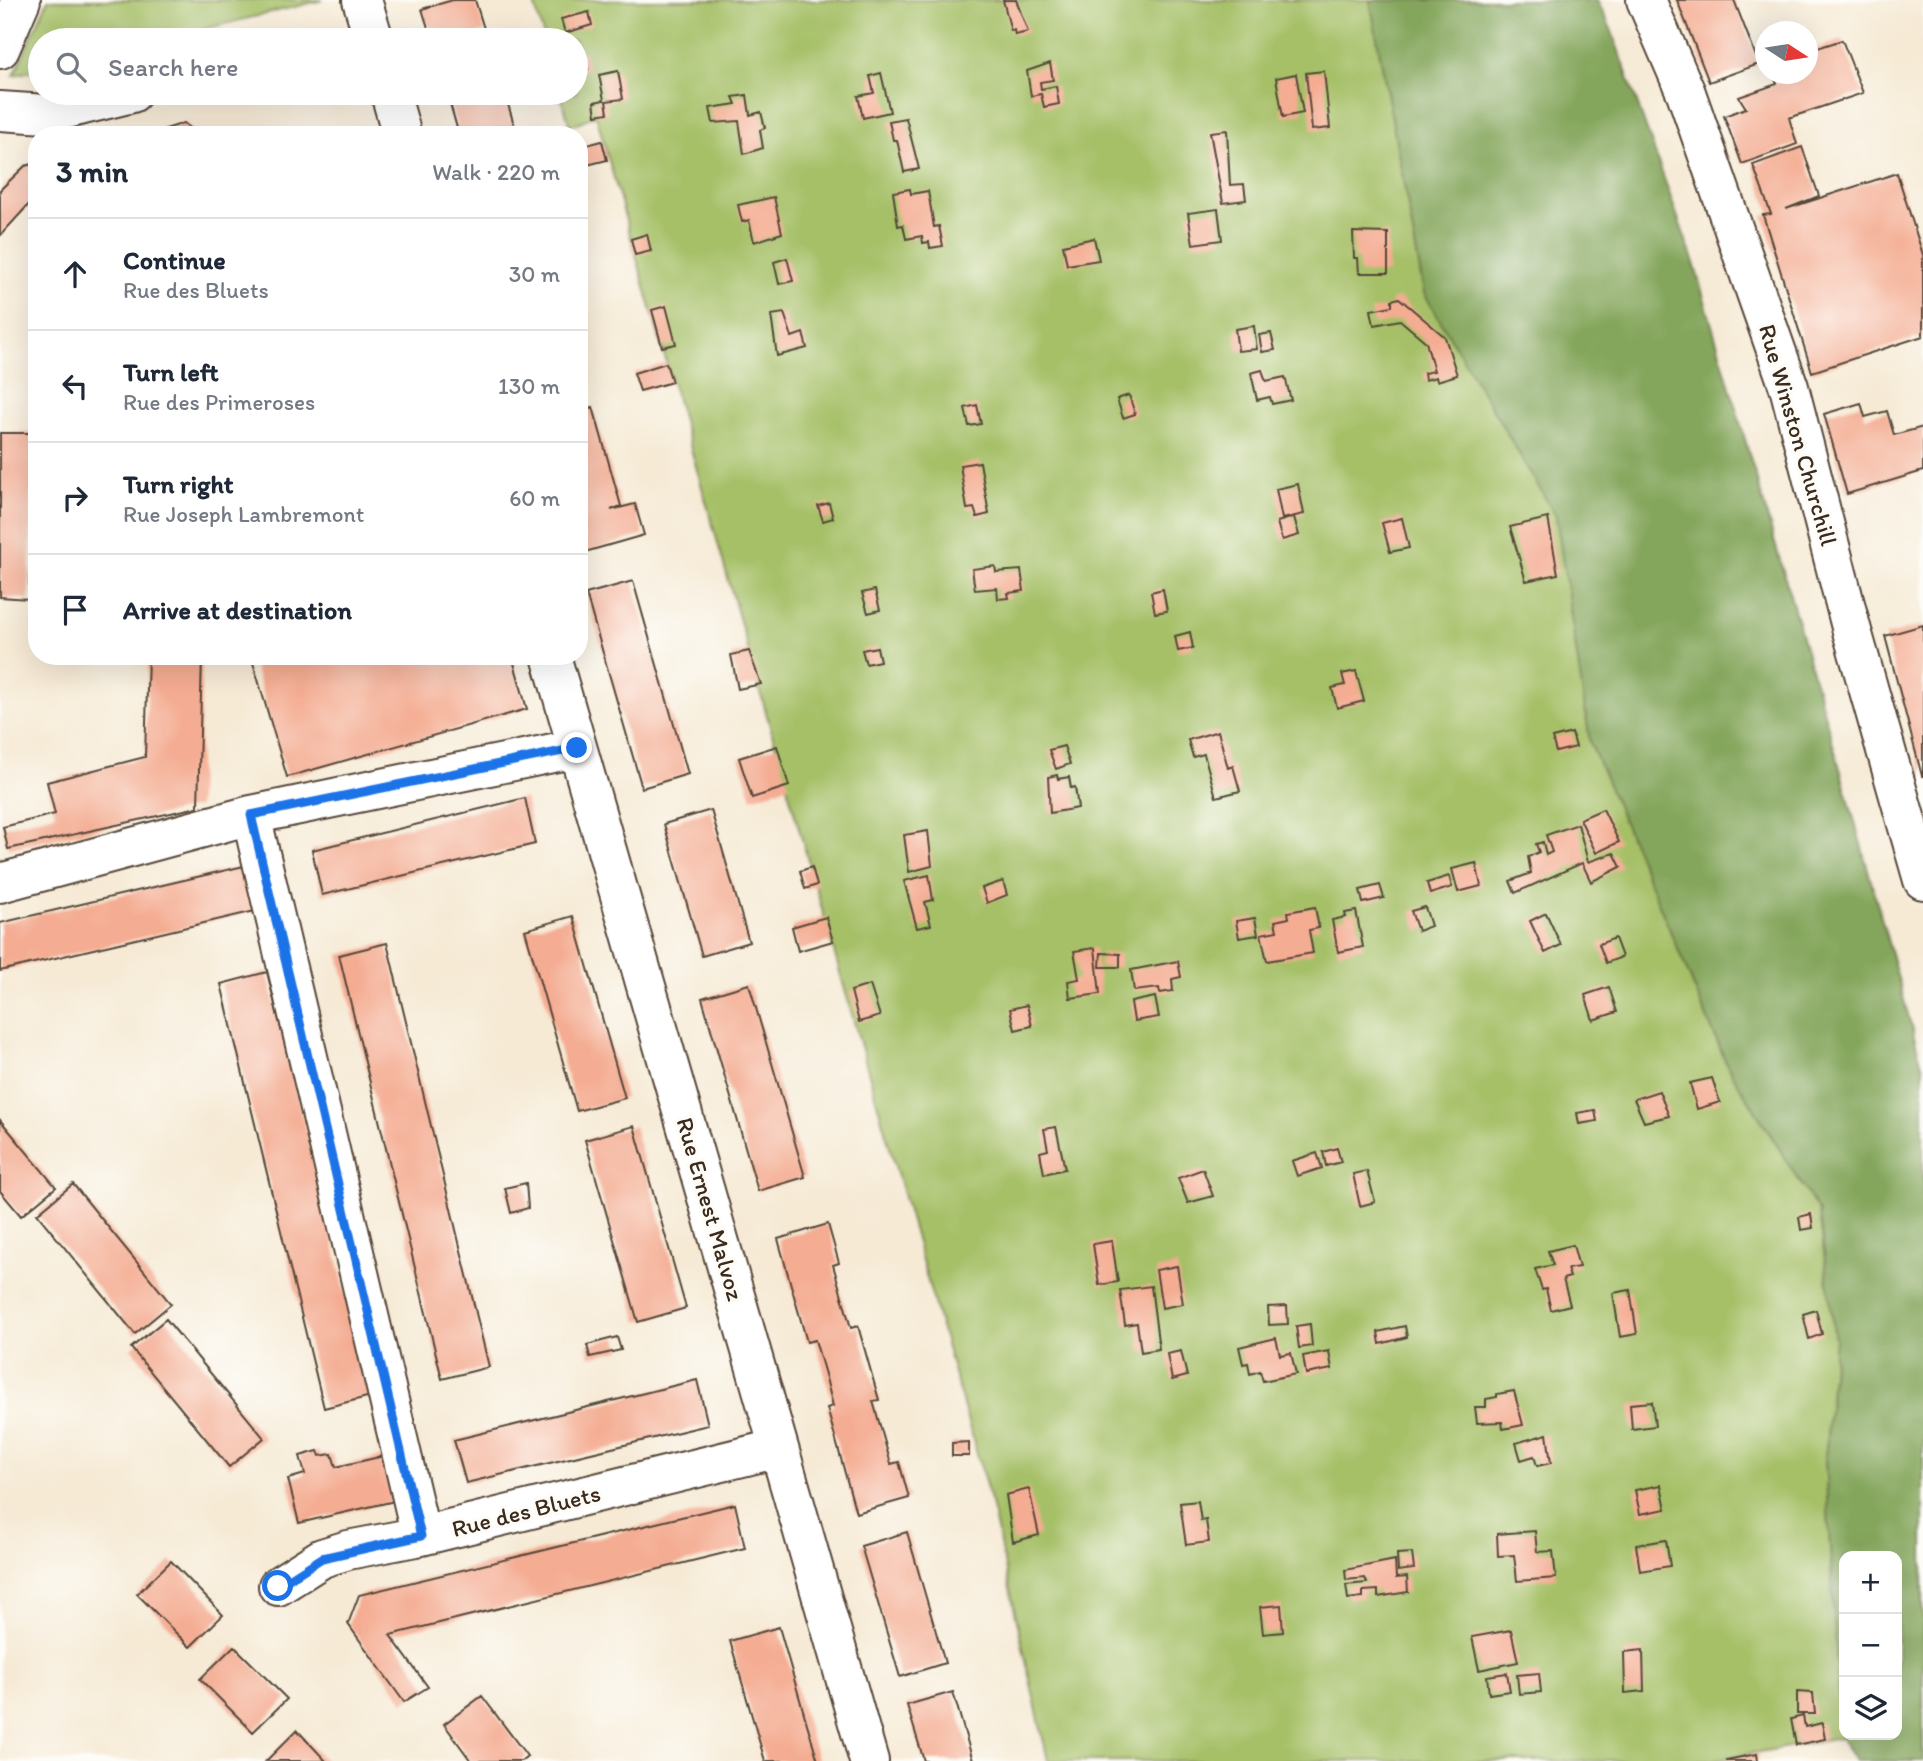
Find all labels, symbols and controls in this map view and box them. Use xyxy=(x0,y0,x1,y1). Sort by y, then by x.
north arrow xyxy=(1755,21,1818,84)
search box xyxy=(28,28,588,105)
icon: search xyxy=(52,48,90,86)
text: Search here xyxy=(108,51,238,83)
text: 3 min xyxy=(56,153,128,190)
text: Walk · 220 m xyxy=(432,158,560,186)
text: Continue xyxy=(123,244,226,276)
icon: ahead xyxy=(56,255,94,293)
text: 30 m xyxy=(509,260,560,288)
text: Rue des Bluets xyxy=(123,276,269,304)
street label: Rue Winston Churchill xyxy=(1753,321,1844,549)
text: Turn left xyxy=(123,356,219,388)
icon: left xyxy=(56,367,94,405)
text: 130 m xyxy=(498,372,560,400)
text: Rue des Primeroses xyxy=(123,388,315,416)
text: Turn right xyxy=(123,468,234,500)
icon: right xyxy=(56,479,94,517)
text: 60 m xyxy=(509,484,560,512)
text: Rue Joseph Lambremont xyxy=(123,500,364,528)
icon: arrive xyxy=(56,591,94,629)
text: Arrive at destination xyxy=(123,594,352,626)
route end xyxy=(561,732,592,763)
street label: Rue Ernest Malvoz xyxy=(670,1114,751,1304)
street label: Rue des Bluets xyxy=(449,1478,603,1543)
map controls xyxy=(1839,1551,1902,1740)
button: + xyxy=(1839,1551,1902,1614)
route start xyxy=(262,1570,293,1601)
button: − xyxy=(1839,1614,1902,1677)
button: layers xyxy=(1839,1677,1902,1740)

